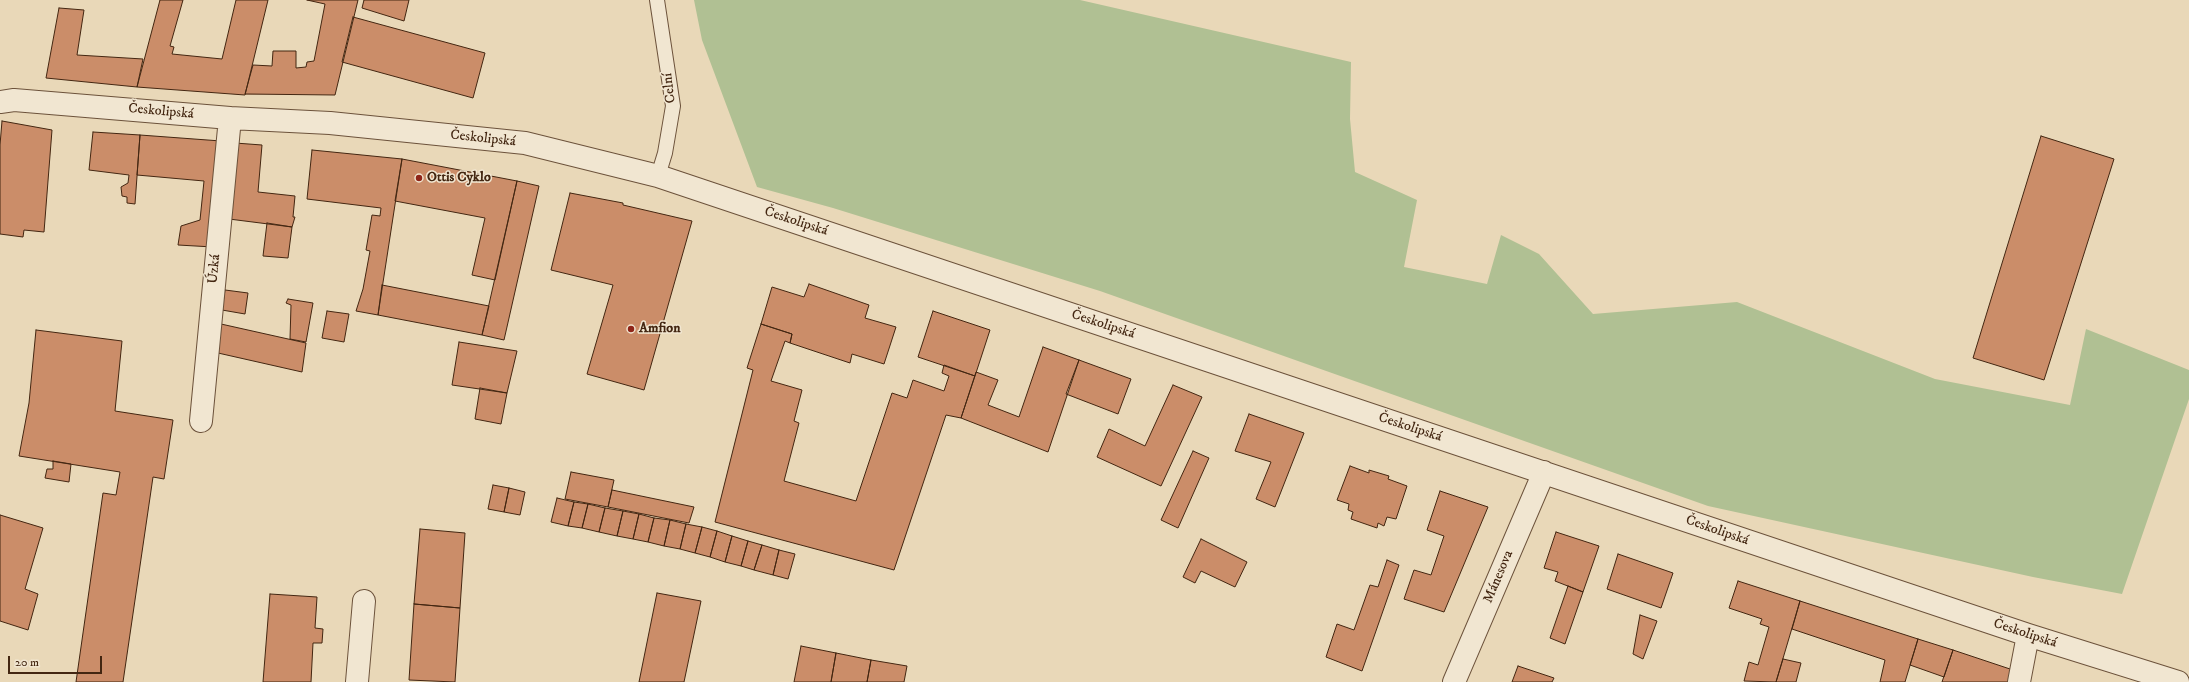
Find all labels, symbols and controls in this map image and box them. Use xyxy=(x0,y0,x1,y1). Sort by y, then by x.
street label: Celní xyxy=(660,72,680,104)
street label: Českolipská xyxy=(128,101,194,123)
street label: Českolipská xyxy=(449,127,517,151)
place label: Ottis Cyklo xyxy=(427,170,491,186)
marker: Ottis Cyklo xyxy=(414,173,424,183)
street label: Českolipská xyxy=(762,204,830,240)
street label: Úzká xyxy=(205,254,225,284)
street label: Českolipská xyxy=(1069,307,1137,343)
place label: Amfion xyxy=(639,321,680,337)
marker: Amfion xyxy=(626,324,636,334)
street label: Českolipská xyxy=(1376,410,1444,446)
street label: Českolipská xyxy=(1683,512,1751,550)
street label: Mánesova xyxy=(1480,548,1518,606)
street label: Českolipská xyxy=(1991,616,2059,652)
scale bar xyxy=(10,648,104,674)
text: 20 m xyxy=(15,655,39,670)

